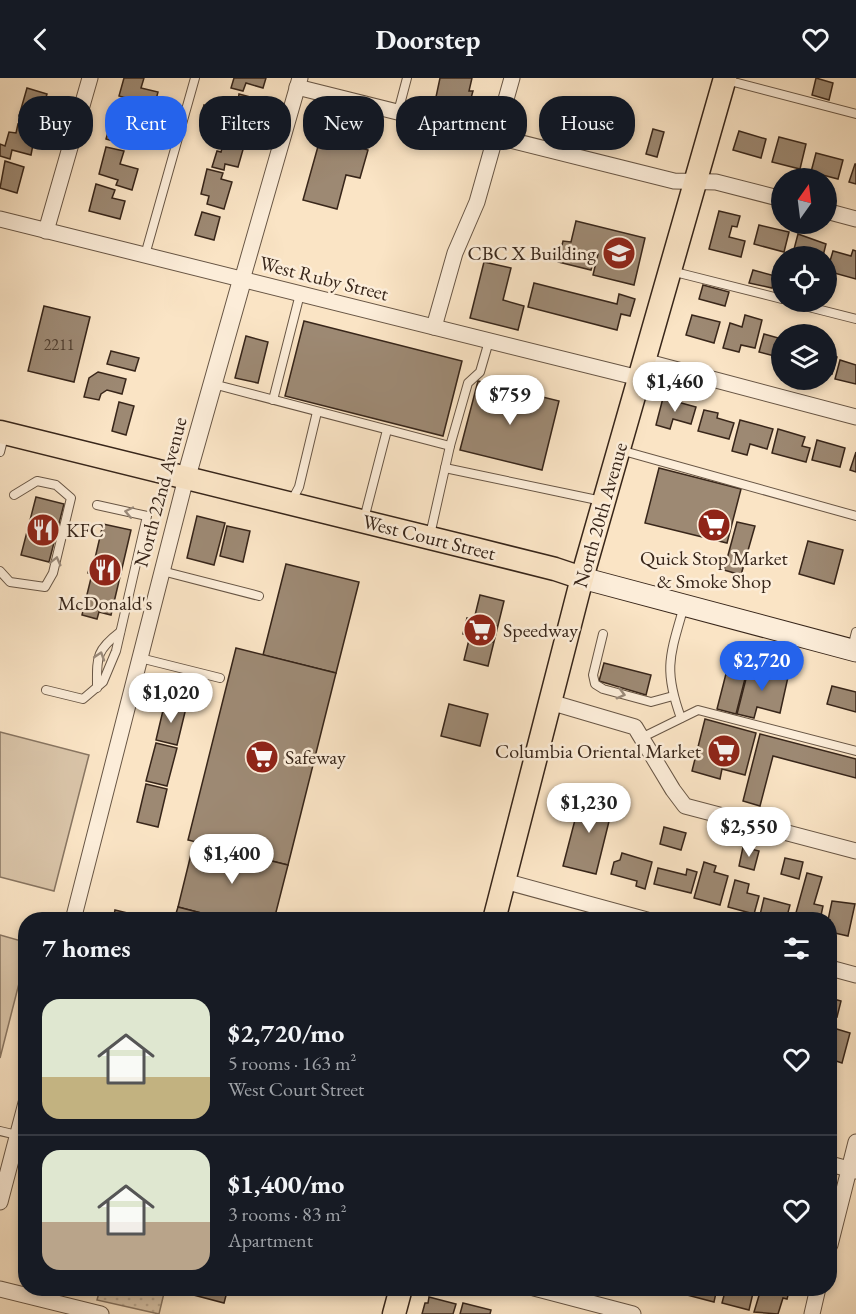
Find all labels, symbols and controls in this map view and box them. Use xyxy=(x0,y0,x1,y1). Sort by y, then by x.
text: Doorstep xyxy=(375,22,481,57)
icon: back xyxy=(24,23,57,56)
icon: heart xyxy=(799,23,832,56)
chip: Buy xyxy=(18,96,93,150)
chip: Rent xyxy=(105,96,187,150)
chip: Filters xyxy=(199,96,291,150)
chip: New xyxy=(303,96,384,150)
chip: Apartment xyxy=(396,96,527,150)
chip: House xyxy=(539,96,635,150)
north arrow xyxy=(771,168,837,234)
map controls xyxy=(771,168,837,390)
school or university icon: CBC X Building xyxy=(601,235,637,271)
place label: CBC X Building xyxy=(467,240,596,266)
button: locate xyxy=(771,246,837,312)
street label: West Ruby Street xyxy=(257,249,392,307)
button: layers xyxy=(771,324,837,390)
house number: 2211 xyxy=(44,334,74,355)
pin: $1,460 xyxy=(626,362,724,413)
text: $1,460 xyxy=(647,368,703,394)
pin: $759 xyxy=(474,375,546,426)
text: $759 xyxy=(490,381,530,407)
street label: North 22nd Avenue xyxy=(127,414,193,570)
street label: North 20th Avenue xyxy=(567,439,633,591)
one-way arrow xyxy=(124,506,134,519)
supermarket icon: Quick Stop Market & Smoke Shop xyxy=(696,507,732,543)
street label: West Court Street xyxy=(360,508,499,566)
restaurant icon: KFC xyxy=(25,512,61,548)
place label: KFC xyxy=(66,517,104,543)
place label: Quick Stop Market & Smoke Shop xyxy=(640,545,789,594)
restaurant icon: McDonald's xyxy=(87,552,123,588)
one-way arrow xyxy=(48,556,61,566)
place label: McDonald's xyxy=(58,590,152,616)
supermarket icon: Speedway xyxy=(462,612,498,648)
place label: Speedway xyxy=(503,617,578,643)
pin: $2,720 xyxy=(713,641,811,692)
text: $2,720 xyxy=(734,647,790,673)
one-way arrow xyxy=(93,651,106,662)
pin: $1,020 xyxy=(122,673,220,724)
text: $1,020 xyxy=(143,679,199,705)
one-way arrow xyxy=(616,686,626,699)
supermarket icon: Columbia Oriental Market xyxy=(706,733,742,769)
place label: Columbia Oriental Market xyxy=(495,738,702,764)
supermarket icon: Safeway xyxy=(244,739,280,775)
place label: Safeway xyxy=(285,744,346,770)
pin: $1,230 xyxy=(540,783,638,834)
text: $1,230 xyxy=(561,789,617,815)
pin: $2,550 xyxy=(700,807,798,858)
text: $2,550 xyxy=(721,813,777,839)
pin: $1,400 xyxy=(183,834,281,885)
text: $1,400 xyxy=(204,840,260,866)
text: 7 homes xyxy=(42,931,131,965)
icon: filters xyxy=(780,932,813,965)
text: $2,720/mo xyxy=(228,1016,344,1050)
icon: home xyxy=(90,1023,162,1095)
icon: heart xyxy=(780,1043,813,1076)
text: 5 rooms · 163 m² xyxy=(228,1050,356,1076)
text: West Court Street xyxy=(228,1076,364,1102)
text: $1,400/mo xyxy=(228,1167,344,1201)
icon: home xyxy=(90,1174,162,1246)
icon: heart xyxy=(780,1194,813,1227)
text: 3 rooms · 83 m² xyxy=(228,1201,347,1227)
text: Apartment xyxy=(228,1227,313,1253)

